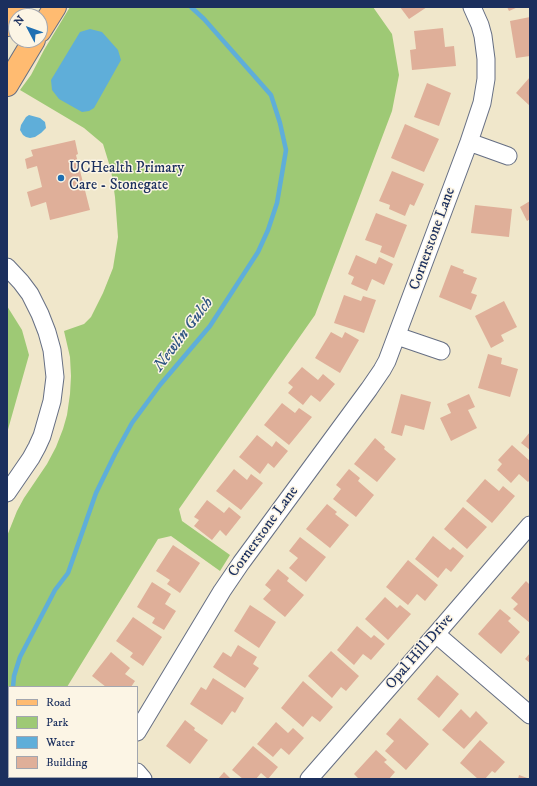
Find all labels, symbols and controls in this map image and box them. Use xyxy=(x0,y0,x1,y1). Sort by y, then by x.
north arrow xyxy=(8,8,48,48)
text: N xyxy=(11,13,28,29)
place label: UCHealth Primary Care - Stonegate xyxy=(69,160,184,195)
marker: UCHealth Primary Care - Stonegate xyxy=(56,173,66,183)
street label: Cornerstone Lane xyxy=(406,185,460,293)
water label: Newlin Gulch xyxy=(150,294,218,376)
street label: Cornerstone Lane xyxy=(225,483,303,581)
street label: Opal Hill Drive xyxy=(382,610,458,694)
legend xyxy=(8,686,138,778)
text: Road xyxy=(46,695,71,710)
text: Park xyxy=(46,715,68,730)
text: Water xyxy=(46,735,75,750)
text: Building xyxy=(46,755,87,770)

